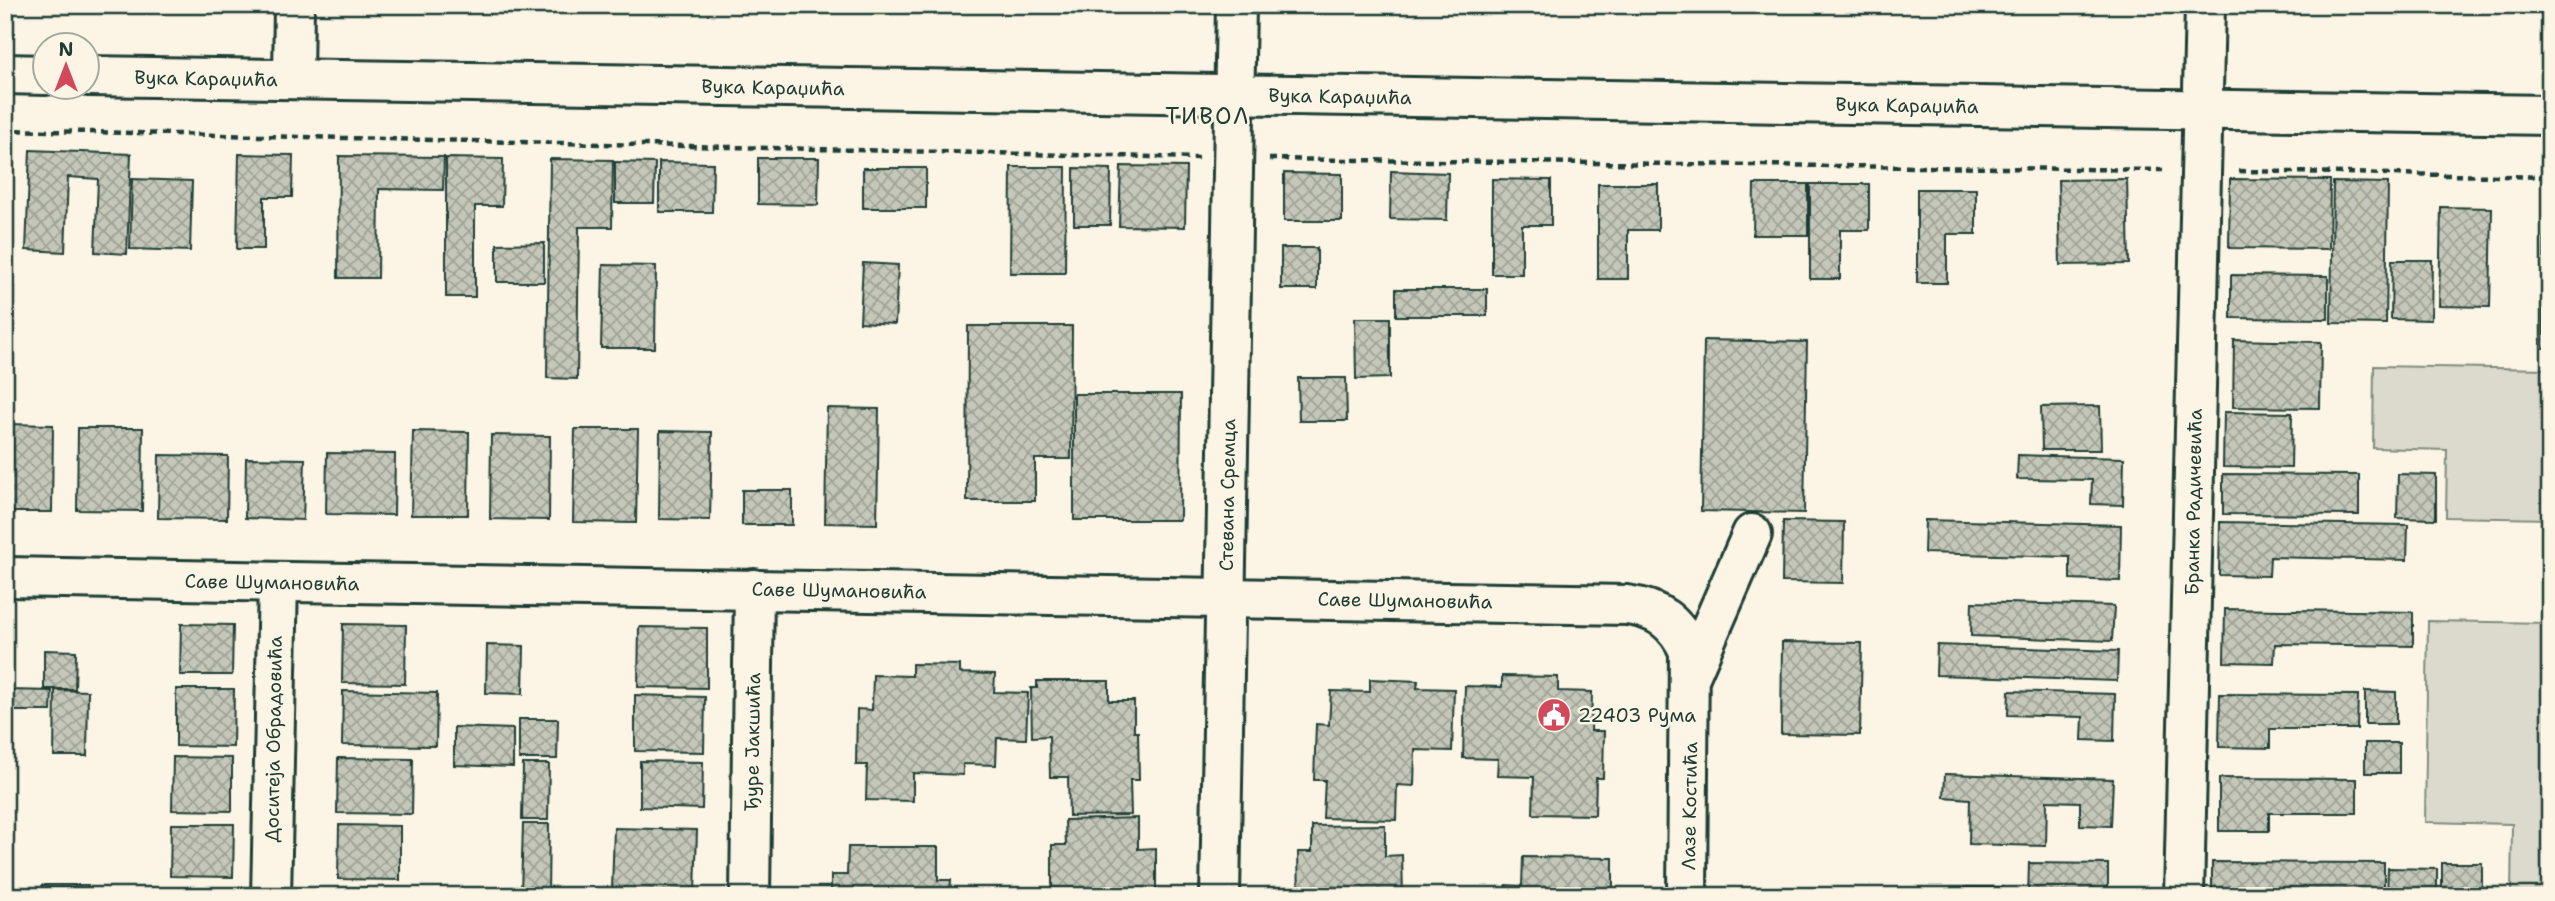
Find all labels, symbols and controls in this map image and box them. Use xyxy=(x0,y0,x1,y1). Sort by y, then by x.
north arrow xyxy=(32,32,102,102)
text: N xyxy=(58,37,74,62)
street label: Вука Караџића xyxy=(134,65,278,92)
street label: Вука Караџића xyxy=(701,74,845,101)
street label: Вука Караџића xyxy=(1268,83,1412,110)
street label: Вука Караџића xyxy=(1835,92,1979,119)
district label: ТИВОЛ xyxy=(1165,101,1251,131)
street label: Бранка Радичевића xyxy=(2179,408,2208,596)
street label: Стевана Сремца xyxy=(1214,418,1241,571)
street label: Саве Шумановића xyxy=(184,568,360,597)
street label: Саве Шумановића xyxy=(751,576,927,605)
street label: Саве Шумановића xyxy=(1317,586,1493,615)
street label: Доситеја Обрадовића xyxy=(259,635,288,842)
street label: Ђуре Јакшића xyxy=(739,672,766,812)
public building icon: 22403 Рума xyxy=(1535,696,1573,734)
place label: 22403 Рума xyxy=(1578,703,1696,728)
street label: Лазе Костића xyxy=(1676,741,1703,870)

